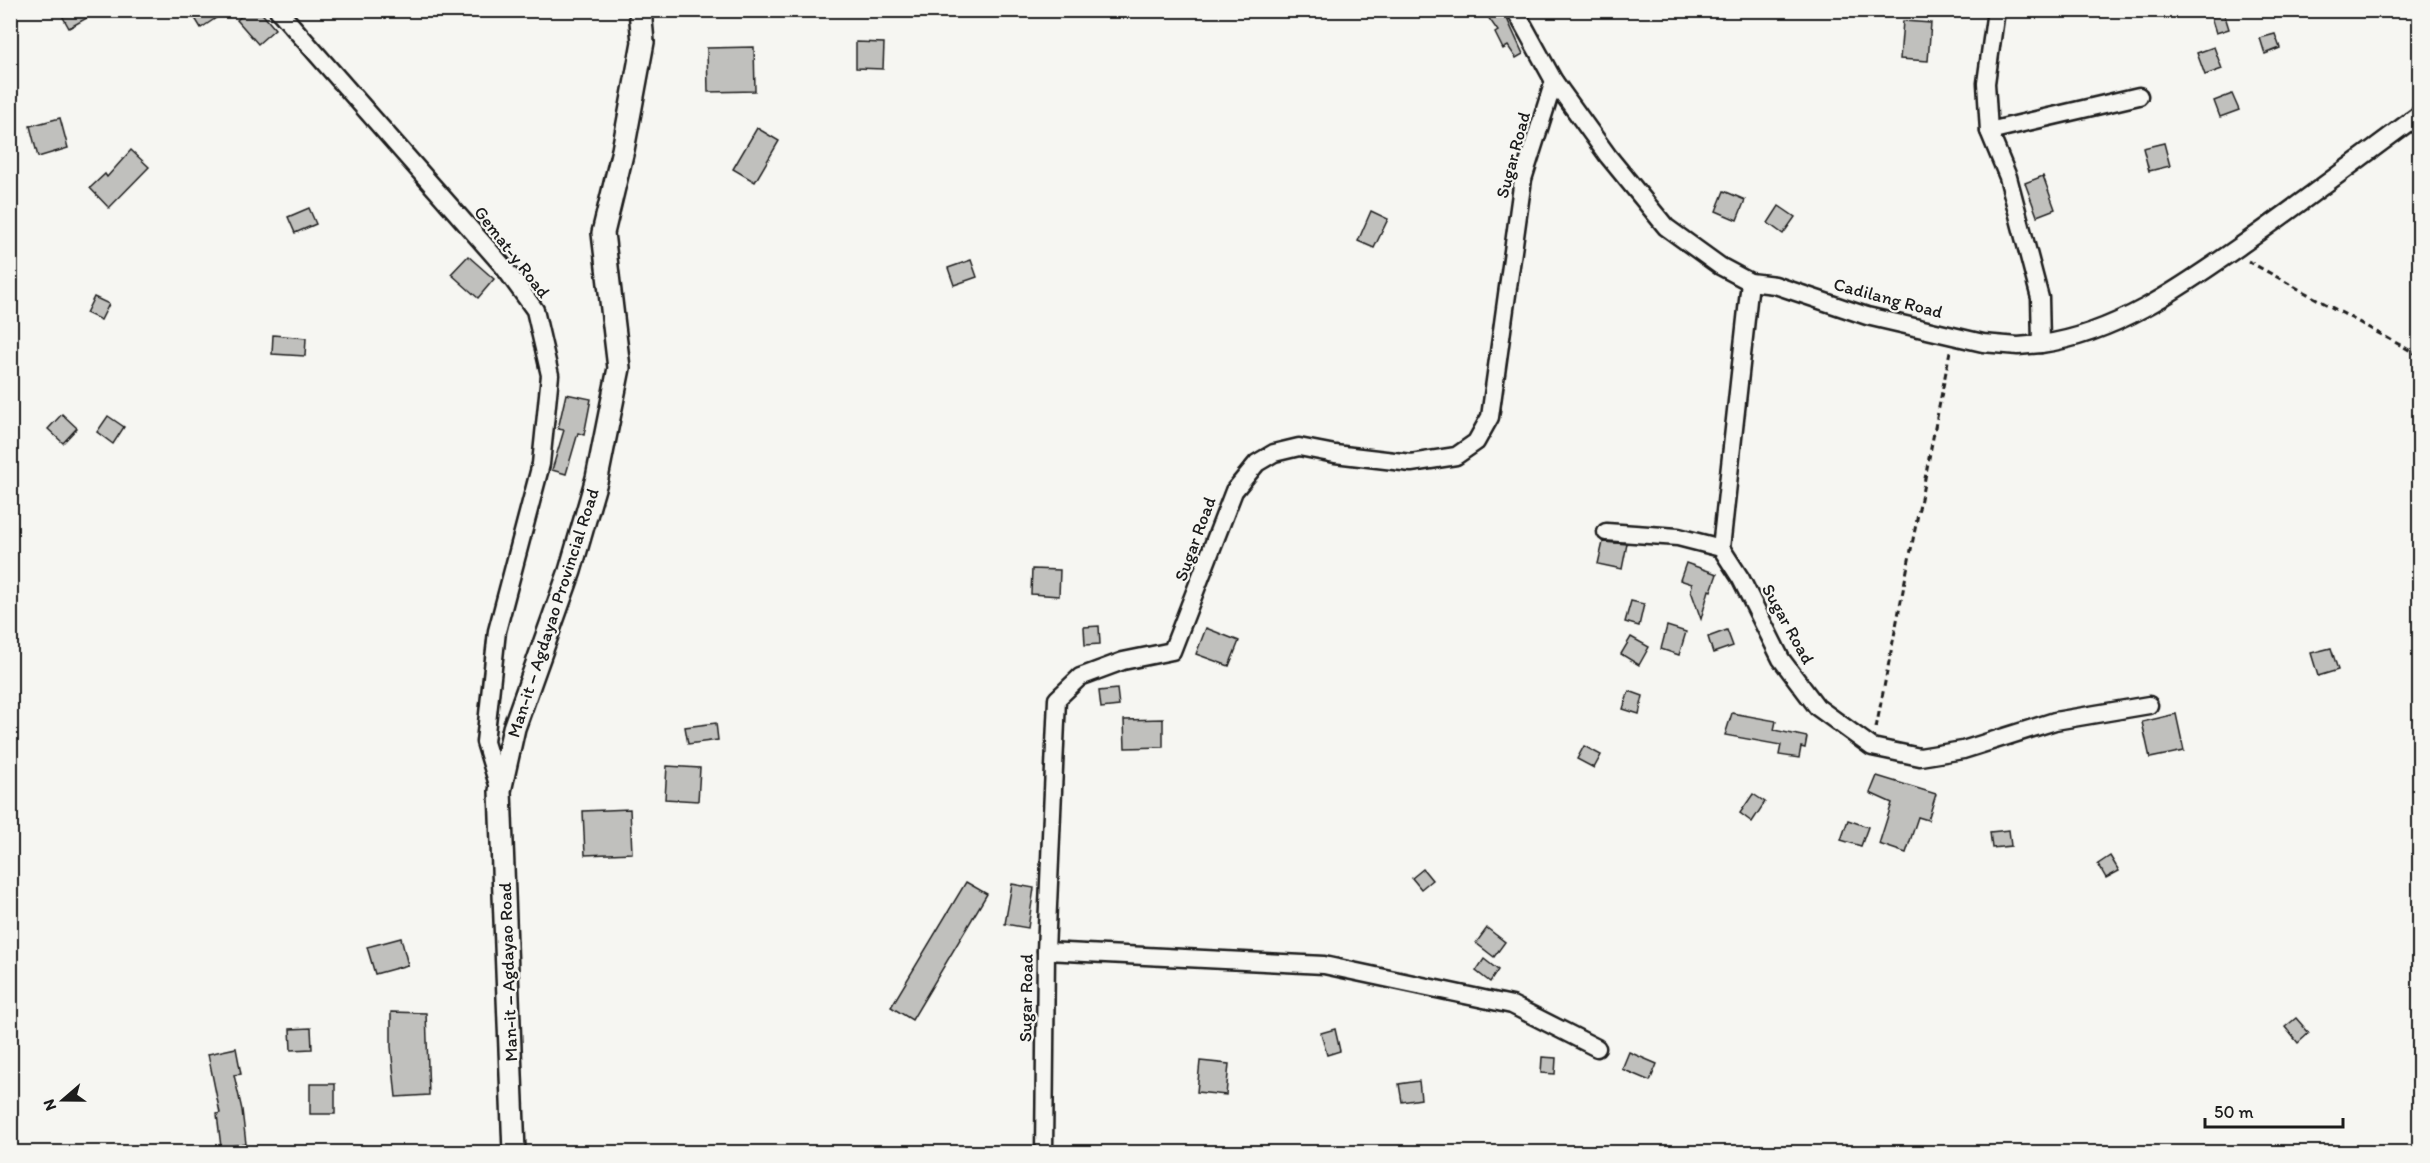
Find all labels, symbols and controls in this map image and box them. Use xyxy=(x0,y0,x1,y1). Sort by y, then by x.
street label: Sugar Road xyxy=(1491,109,1535,201)
street label: Gemat-y Road xyxy=(469,202,555,302)
street label: Cadilang Road xyxy=(1831,273,1945,323)
street label: Man-it – Agdayao Provincial Road xyxy=(502,485,604,740)
street label: Sugar Road xyxy=(1170,493,1221,584)
street label: Sugar Road xyxy=(1757,580,1819,668)
street label: Man-it – Agdayao Road xyxy=(494,882,522,1062)
street label: Sugar Road xyxy=(1014,953,1038,1042)
north arrow xyxy=(33,1070,93,1130)
scale bar xyxy=(2205,1091,2343,1129)
text: N xyxy=(39,1097,60,1113)
text: 50 m xyxy=(2214,1101,2254,1123)

